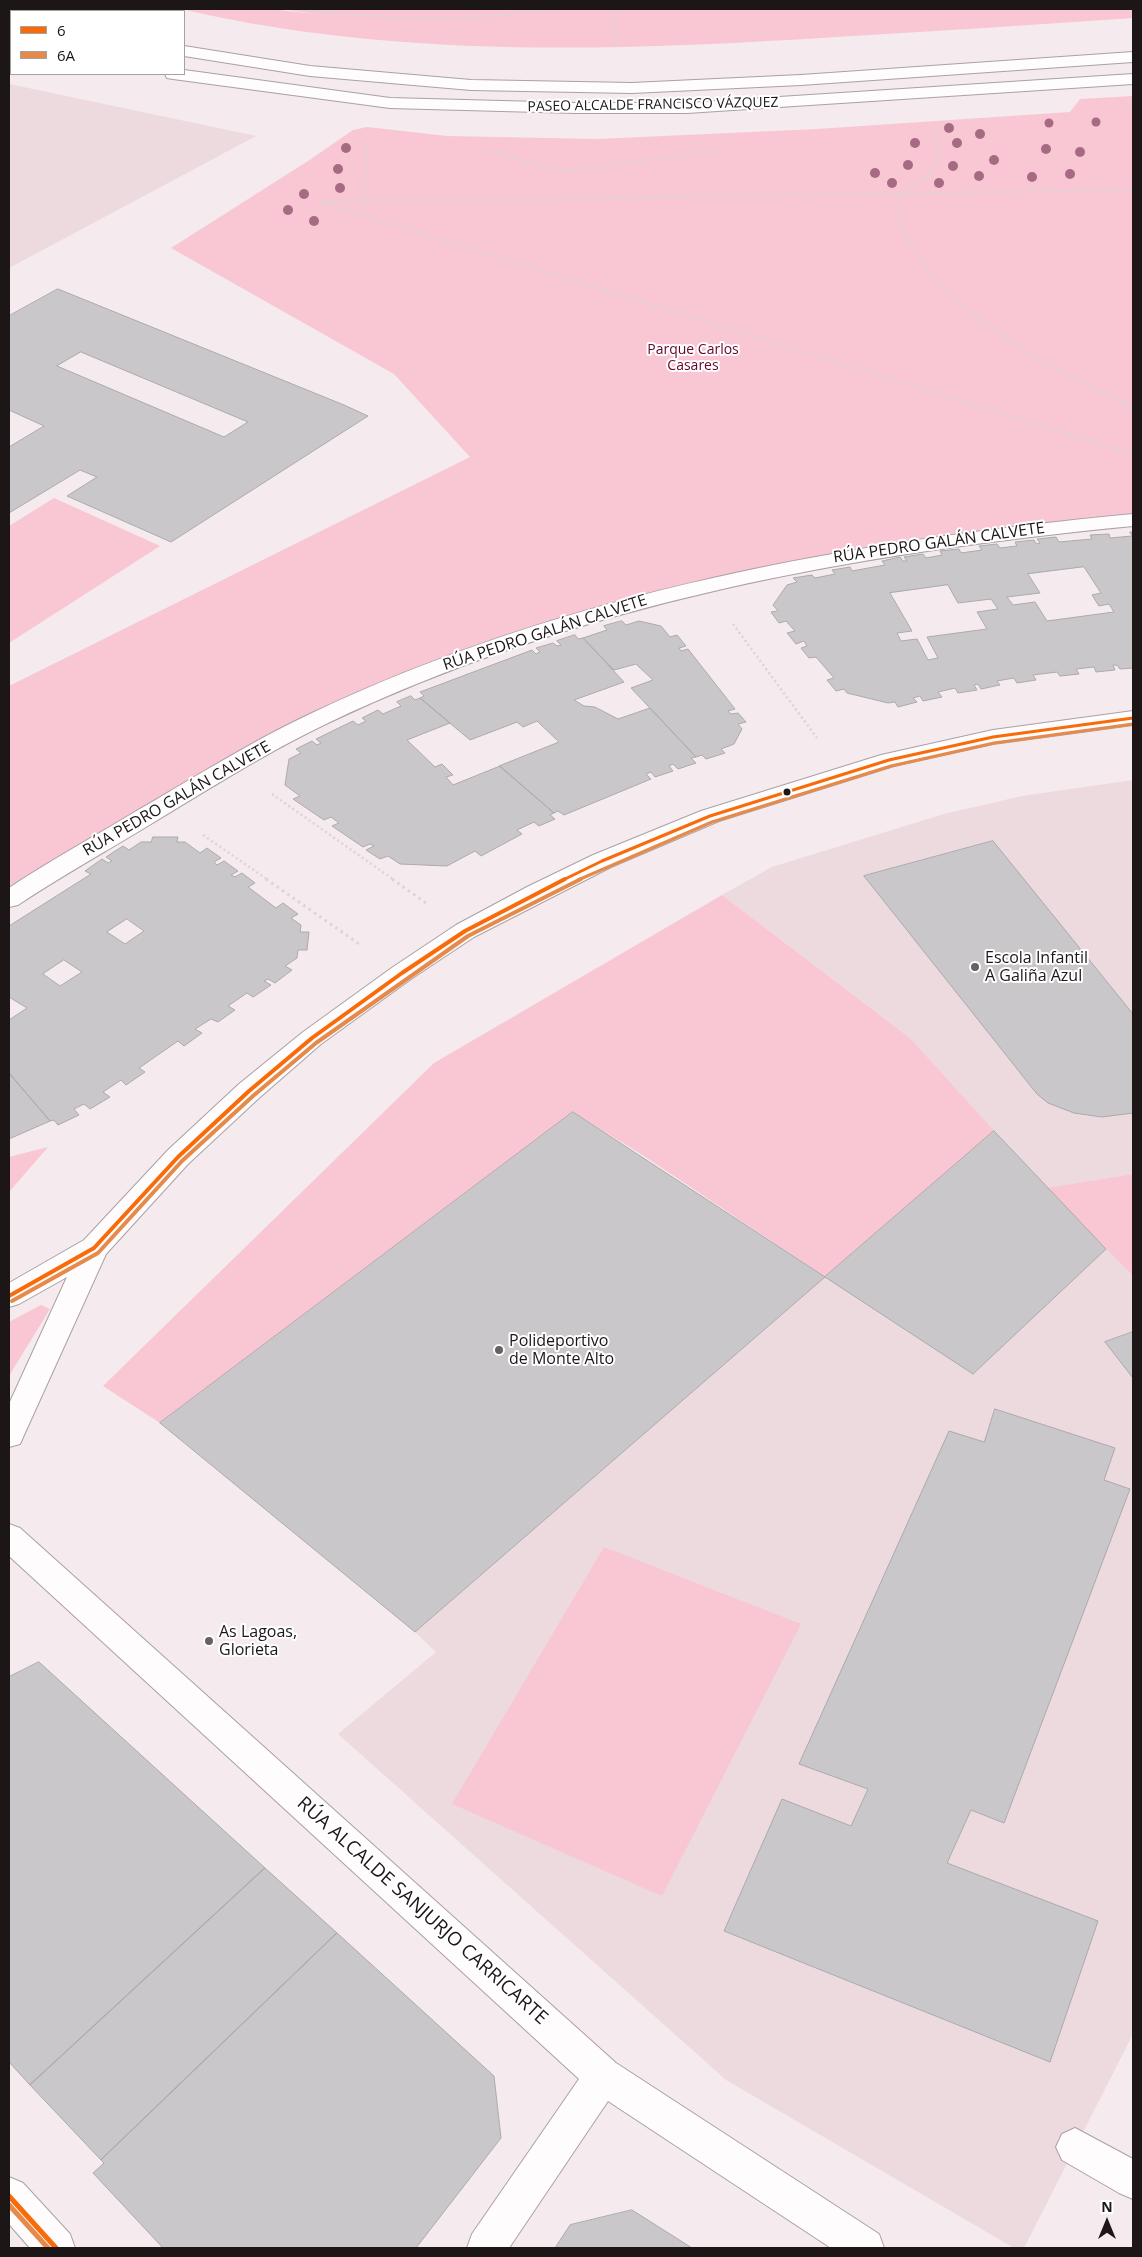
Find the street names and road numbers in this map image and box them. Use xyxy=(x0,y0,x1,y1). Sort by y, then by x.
street label: PASEO ALCALDE FRANCISCO VÁZQUEZ xyxy=(527,94,779,116)
street label: RÚA PEDRO GALÁN CALVETE xyxy=(832,519,1046,567)
street label: RÚA PEDRO GALÁN CALVETE xyxy=(441,591,649,675)
street label: RÚA PEDRO GALÁN CALVETE xyxy=(80,737,274,861)
street label: RÚA ALCALDE SANJURJO CARRICARTE xyxy=(292,1792,552,2030)

